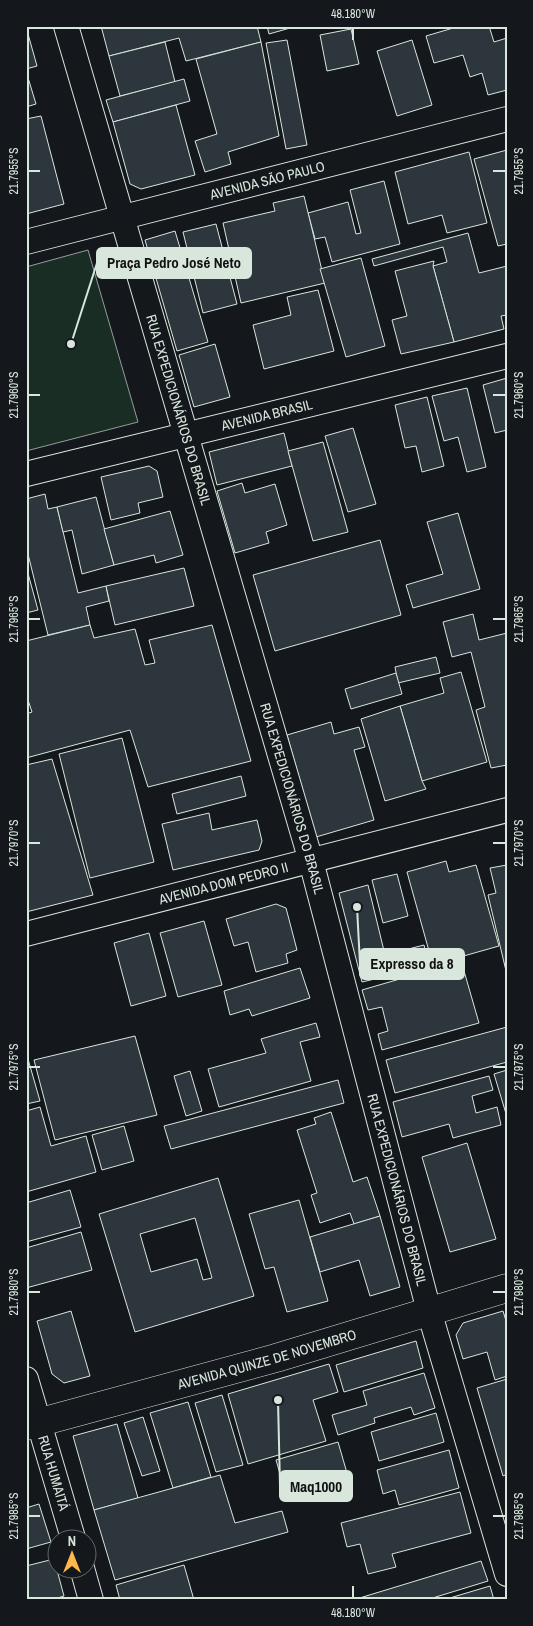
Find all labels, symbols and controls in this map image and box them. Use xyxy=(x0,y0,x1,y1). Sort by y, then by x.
text: 48.180°W xyxy=(331,6,376,22)
text: 21.7955°S xyxy=(6,147,22,194)
text: 21.7955°S xyxy=(511,147,527,194)
street label: AVENIDA SÃO PAULO xyxy=(207,157,327,204)
callout: Praça Pedro José Neto xyxy=(97,248,251,278)
text: Praça Pedro José Neto xyxy=(107,252,241,273)
street label: RUA EXPEDICIONÁRIOS DO BRASIL xyxy=(142,312,215,508)
text: 21.7960°S xyxy=(6,371,22,418)
text: 21.7960°S xyxy=(511,371,527,418)
street label: AVENIDA BRASIL xyxy=(219,395,315,435)
text: 21.7965°S xyxy=(6,595,22,642)
text: 21.7965°S xyxy=(511,595,527,642)
street label: RUA EXPEDICIONÁRIOS DO BRASIL xyxy=(256,701,328,897)
text: 21.7970°S xyxy=(6,819,22,866)
text: 21.7970°S xyxy=(511,819,527,866)
street label: AVENIDA DOM PEDRO II xyxy=(156,858,290,909)
callout: Expresso da 8 xyxy=(360,949,464,979)
text: Expresso da 8 xyxy=(370,953,454,974)
text: 21.7975°S xyxy=(6,1043,22,1090)
text: 21.7975°S xyxy=(511,1043,527,1090)
street label: RUA EXPEDICIONÁRIOS DO BRASIL xyxy=(363,1092,431,1288)
text: 21.7980°S xyxy=(6,1268,22,1315)
text: 21.7980°S xyxy=(511,1268,527,1315)
street label: AVENIDA QUINZE DE NOVEMBRO xyxy=(175,1325,359,1394)
street label: RUA HUMAITÁ xyxy=(34,1433,74,1513)
callout: Maq1000 xyxy=(280,1471,352,1501)
text: Maq1000 xyxy=(290,1476,342,1497)
text: 21.7985°S xyxy=(6,1492,22,1539)
text: 21.7985°S xyxy=(511,1492,527,1539)
north arrow xyxy=(48,1528,98,1578)
text: N xyxy=(68,1532,76,1550)
text: 48.180°W xyxy=(331,1605,376,1621)

